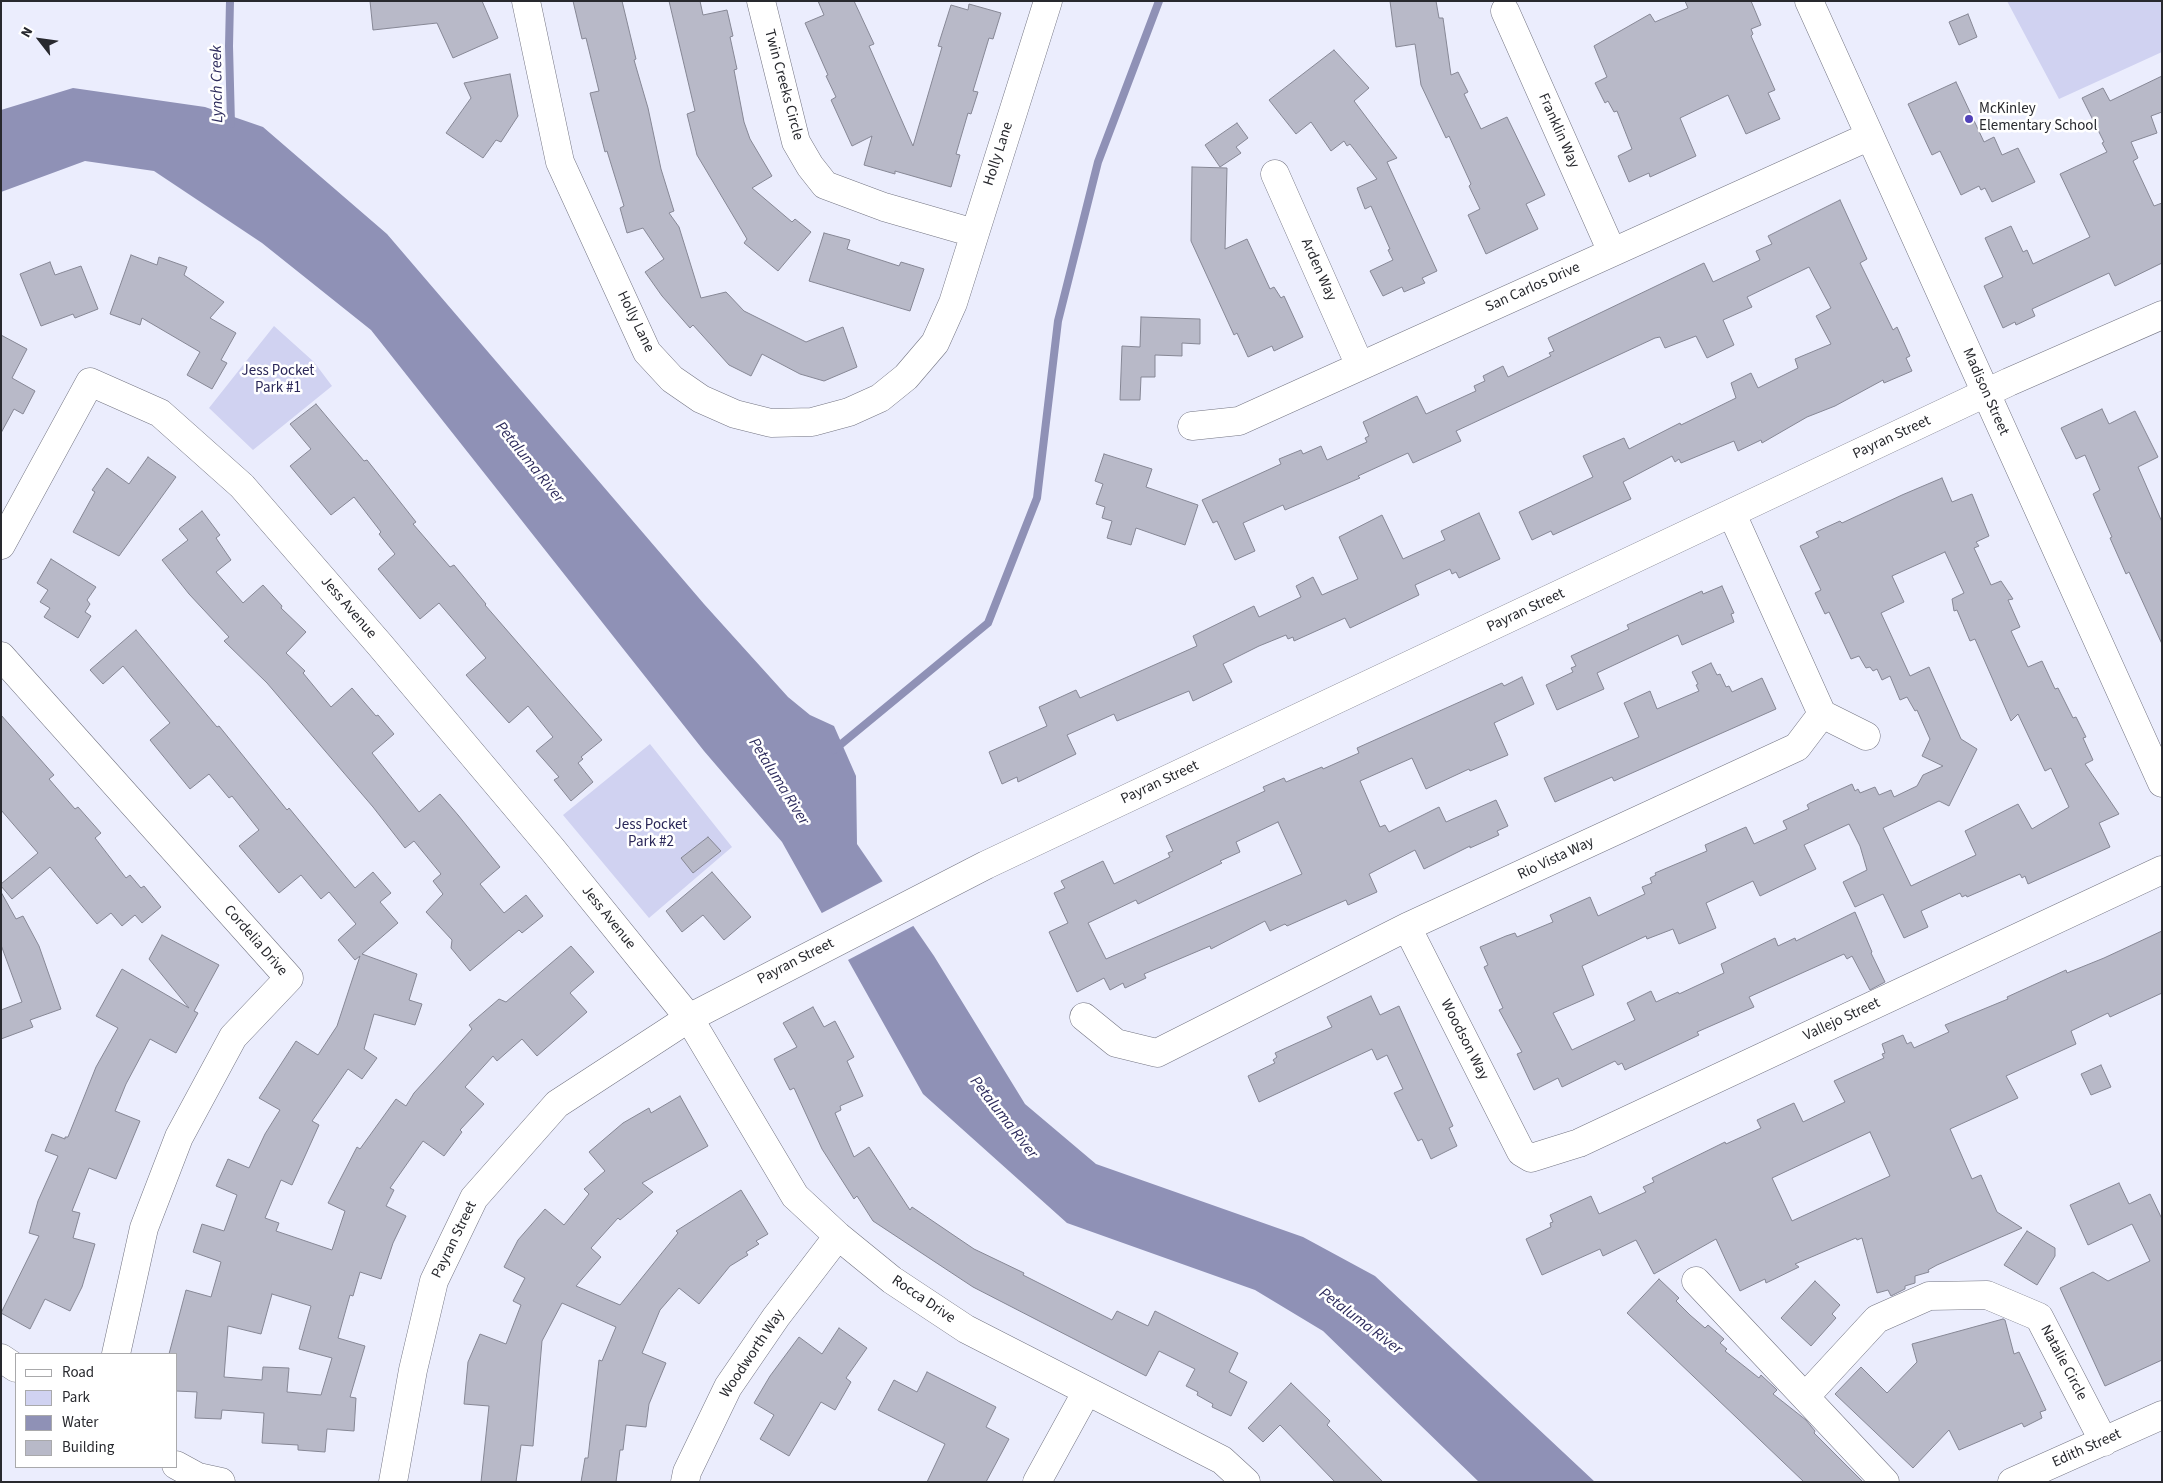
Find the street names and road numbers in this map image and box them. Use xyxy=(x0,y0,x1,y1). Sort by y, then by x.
street label: Twin Creeks Circle xyxy=(760,28,806,142)
street label: Franklin Way xyxy=(1534,91,1582,171)
street label: Holly Lane xyxy=(980,120,1018,188)
street label: Arden Way xyxy=(1296,236,1340,304)
street label: San Carlos Drive xyxy=(1483,259,1583,317)
street label: Holly Lane xyxy=(612,288,658,356)
street label: Madison Street xyxy=(1958,346,2012,438)
street label: Payran Street xyxy=(1850,412,1934,464)
street label: Jess Avenue xyxy=(316,573,380,643)
street label: Payran Street xyxy=(1484,585,1568,637)
street label: Payran Street xyxy=(1118,757,1202,809)
street label: Rio Vista Way xyxy=(1515,833,1597,885)
street label: Jess Avenue xyxy=(577,883,639,953)
street label: Cordelia Drive xyxy=(219,902,291,980)
street label: Payran Street xyxy=(755,935,837,989)
street label: Vallejo Street xyxy=(1801,994,1883,1046)
street label: Woodson Way xyxy=(1436,997,1492,1083)
street label: Payran Street xyxy=(429,1198,481,1282)
street label: Rocca Drive xyxy=(888,1272,958,1328)
street label: Woodworth Way xyxy=(717,1306,789,1402)
street label: Natalie Circle xyxy=(2036,1322,2090,1404)
street label: Edith Street xyxy=(2050,1426,2124,1472)

